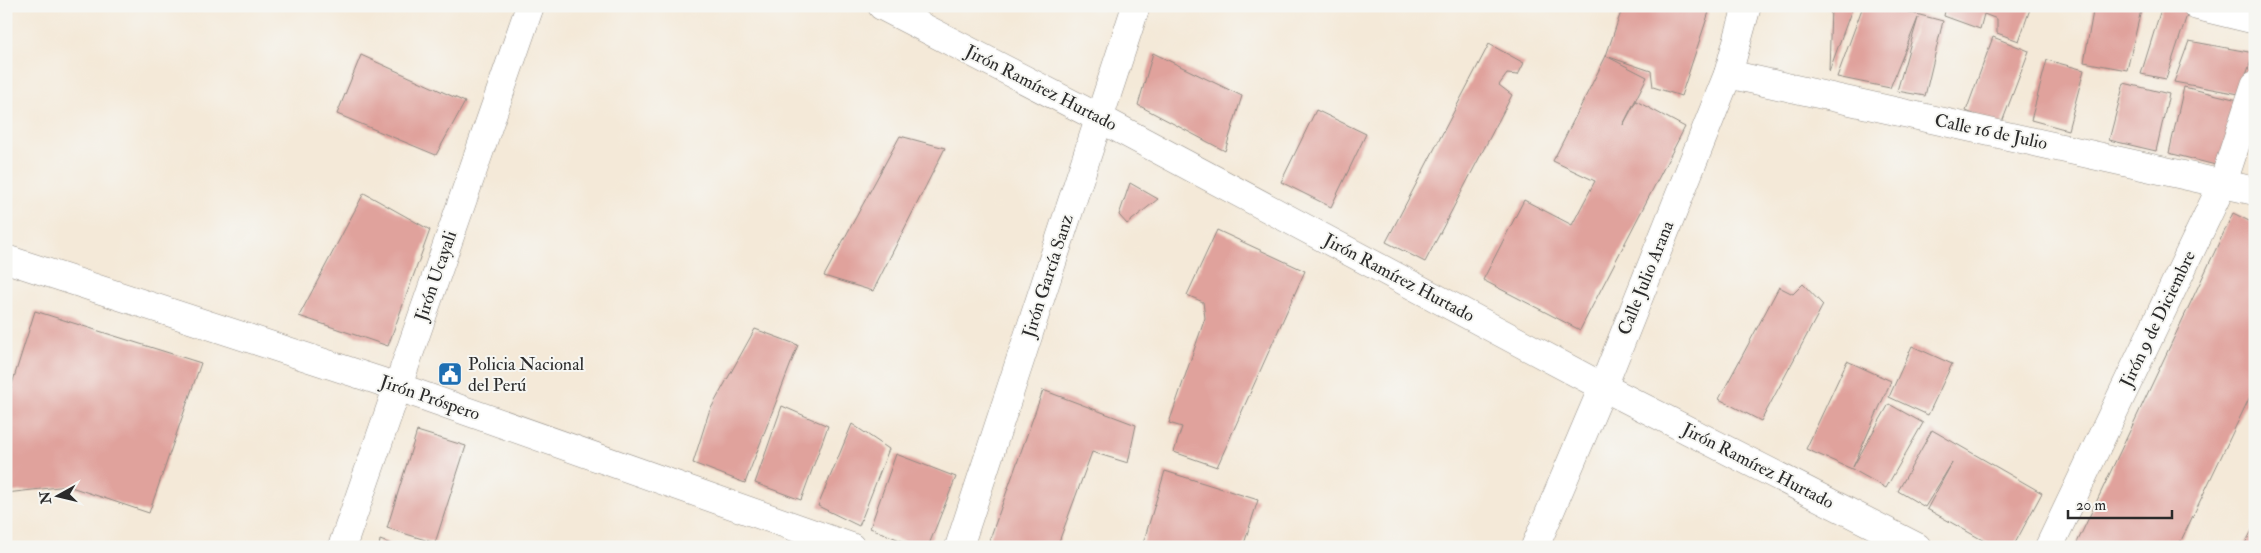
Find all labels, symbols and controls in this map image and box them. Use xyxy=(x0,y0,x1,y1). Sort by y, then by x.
street label: Jirón Ramírez Hurtado xyxy=(960,39,1121,136)
street label: Calle 16 de Julio xyxy=(1933,109,2050,155)
street label: Jirón García Sanz xyxy=(1017,211,1079,341)
street label: Calle Julio Arana xyxy=(1613,217,1680,338)
street label: Jirón Ucayali xyxy=(409,228,462,325)
street label: Jirón Ramírez Hurtado xyxy=(1319,228,1479,328)
street label: Jirón 9 de Diciembre xyxy=(2115,246,2201,392)
place label: Policia Nacional del Perú xyxy=(468,353,585,397)
public building icon: Policia Nacional del Perú xyxy=(437,361,463,387)
street label: Jirón Próspero xyxy=(376,370,483,426)
street label: Jirón Ramírez Hurtado xyxy=(1677,417,1838,514)
north arrow xyxy=(32,470,82,520)
scale bar xyxy=(2068,488,2172,520)
text: N xyxy=(36,490,55,506)
text: 20 m xyxy=(2076,496,2106,515)

